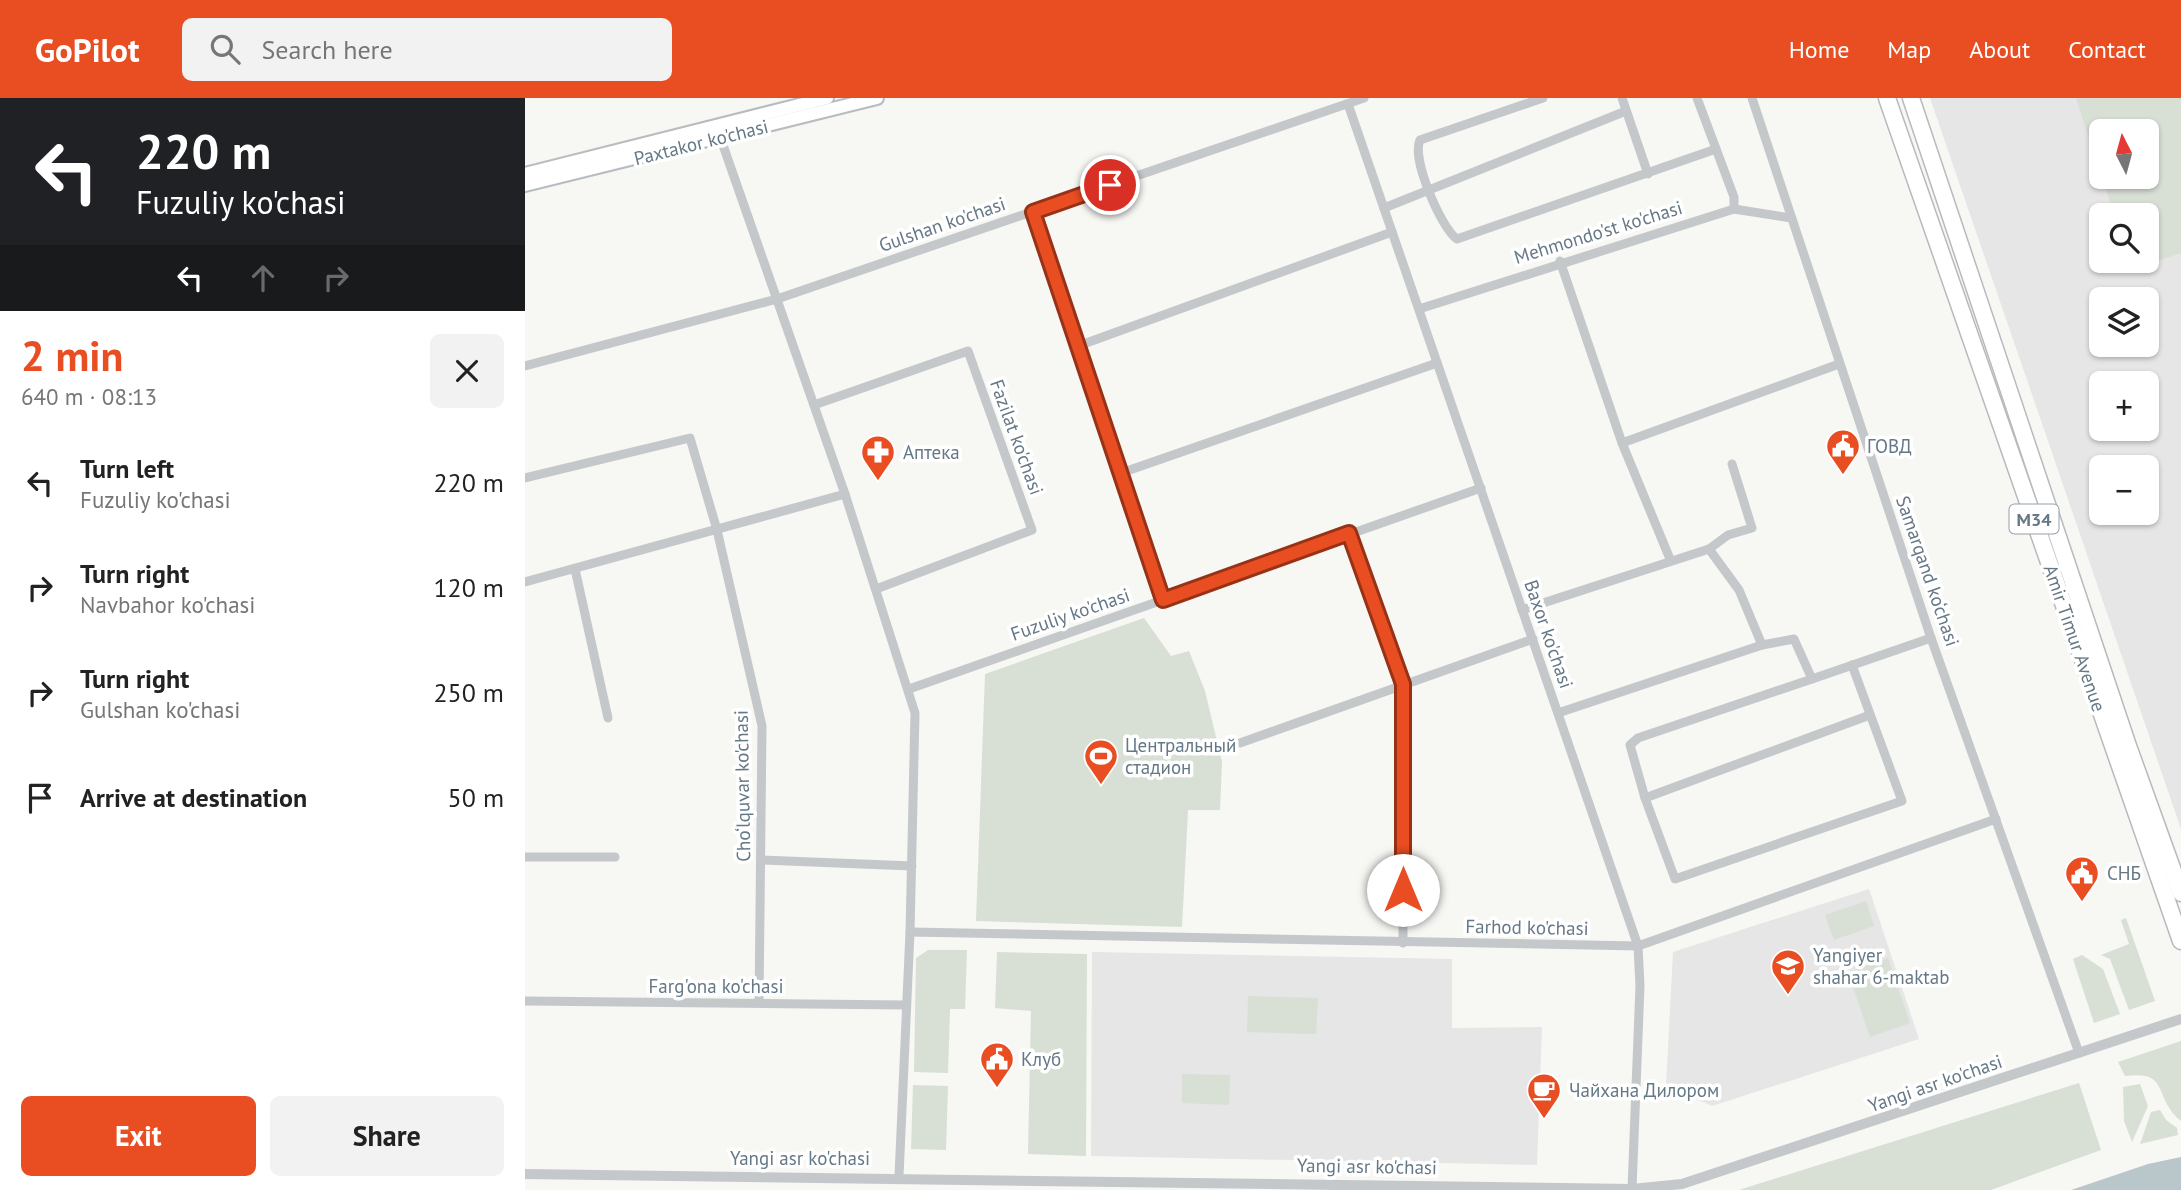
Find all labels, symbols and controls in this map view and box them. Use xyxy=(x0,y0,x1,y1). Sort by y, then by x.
search box xyxy=(182,18,672,81)
text: GoPilot xyxy=(35,28,140,71)
icon: search xyxy=(206,30,244,68)
text: Search here xyxy=(262,33,393,66)
text: Home xyxy=(1789,34,1849,65)
text: Map xyxy=(1887,34,1931,65)
text: About xyxy=(1969,34,2030,65)
text: Contact xyxy=(2068,34,2146,65)
street label: Paxtakor ko'chasi xyxy=(631,114,771,170)
text: 220 m xyxy=(136,119,271,183)
north arrow xyxy=(2089,119,2159,189)
map controls xyxy=(2089,119,2159,525)
icon: left xyxy=(21,126,112,217)
pin xyxy=(1080,155,1140,215)
icon: arrive xyxy=(1091,166,1129,204)
text: Fuzuliy ko'chasi xyxy=(136,181,346,223)
street label: Gulshan ko'chasi xyxy=(875,191,1009,257)
street label: Mehmondo'st ko'chasi xyxy=(1511,195,1685,269)
button: search xyxy=(2089,203,2159,273)
icon: left xyxy=(171,259,209,297)
icon: ahead xyxy=(244,259,282,297)
icon: right xyxy=(317,259,355,297)
button: layers xyxy=(2089,287,2159,357)
text: 2 min xyxy=(21,328,123,383)
button: close xyxy=(430,334,504,408)
button: + xyxy=(2089,371,2159,441)
street label: Fazilat ko'chasi xyxy=(985,376,1049,498)
text: 640 m · 08:13 xyxy=(21,382,157,411)
public building icon: ГОВД xyxy=(1824,427,1862,476)
pharmacy icon: Аптека xyxy=(859,433,897,482)
place label: ГОВД xyxy=(1867,434,1912,458)
place label: Аптека xyxy=(903,440,960,464)
text: Turn left xyxy=(80,452,174,485)
button: − xyxy=(2089,455,2159,525)
icon: left xyxy=(21,464,59,502)
text: 220 m xyxy=(433,466,504,499)
text: Fuzuliy ko'chasi xyxy=(80,485,231,514)
street label: Samarqand ko‘chasi xyxy=(1891,493,1965,649)
road number: M34 xyxy=(2009,505,2059,534)
text: Turn right xyxy=(80,557,189,590)
street label: Amir Timur Avenue xyxy=(2039,561,2111,715)
icon: right xyxy=(21,569,59,607)
text: 120 m xyxy=(433,571,504,604)
street label: Baxor ko'chasi xyxy=(1519,577,1579,691)
street label: Fuzuliy ko'chasi xyxy=(1007,582,1133,646)
text: Navbahor ko'chasi xyxy=(80,590,255,619)
text: Turn right xyxy=(80,662,189,695)
icon: right xyxy=(21,674,59,712)
text: 250 m xyxy=(433,676,504,709)
text: Gulshan ko'chasi xyxy=(80,695,240,724)
street label: Cho‘lquvar ko'chasi xyxy=(729,710,755,862)
place label: Центральный стадион xyxy=(1125,733,1236,779)
sports icon: Центральный стадион xyxy=(1082,737,1120,786)
icon: arrive xyxy=(21,779,59,817)
text: Arrive at destination xyxy=(80,781,307,814)
text: 50 m xyxy=(448,781,504,814)
position arrow xyxy=(1366,853,1440,927)
public building icon: СНБ xyxy=(2063,854,2101,903)
place label: СНБ xyxy=(2107,861,2141,885)
street label: Farhod ko'chasi xyxy=(1465,914,1589,940)
place label: Yangiyer shahar 6-maktab xyxy=(1813,943,1949,989)
school or university icon: Yangiyer shahar 6-maktab xyxy=(1769,947,1807,996)
street label: Farg'ona ko'chasi xyxy=(649,974,783,998)
public building icon: Клуб xyxy=(978,1040,1016,1089)
place label: Клуб xyxy=(1021,1047,1061,1071)
street label: Yangi asr ko'chasi xyxy=(1865,1049,2005,1117)
cafe icon: Чайхана Дилором xyxy=(1525,1071,1563,1120)
place label: Чайхана Дилором xyxy=(1569,1078,1719,1102)
button: Exit xyxy=(21,1096,256,1176)
button: Share xyxy=(270,1096,504,1176)
street label: Yangi asr ko'chasi xyxy=(730,1146,870,1170)
street label: Yangi asr ko'chasi xyxy=(1297,1153,1437,1179)

